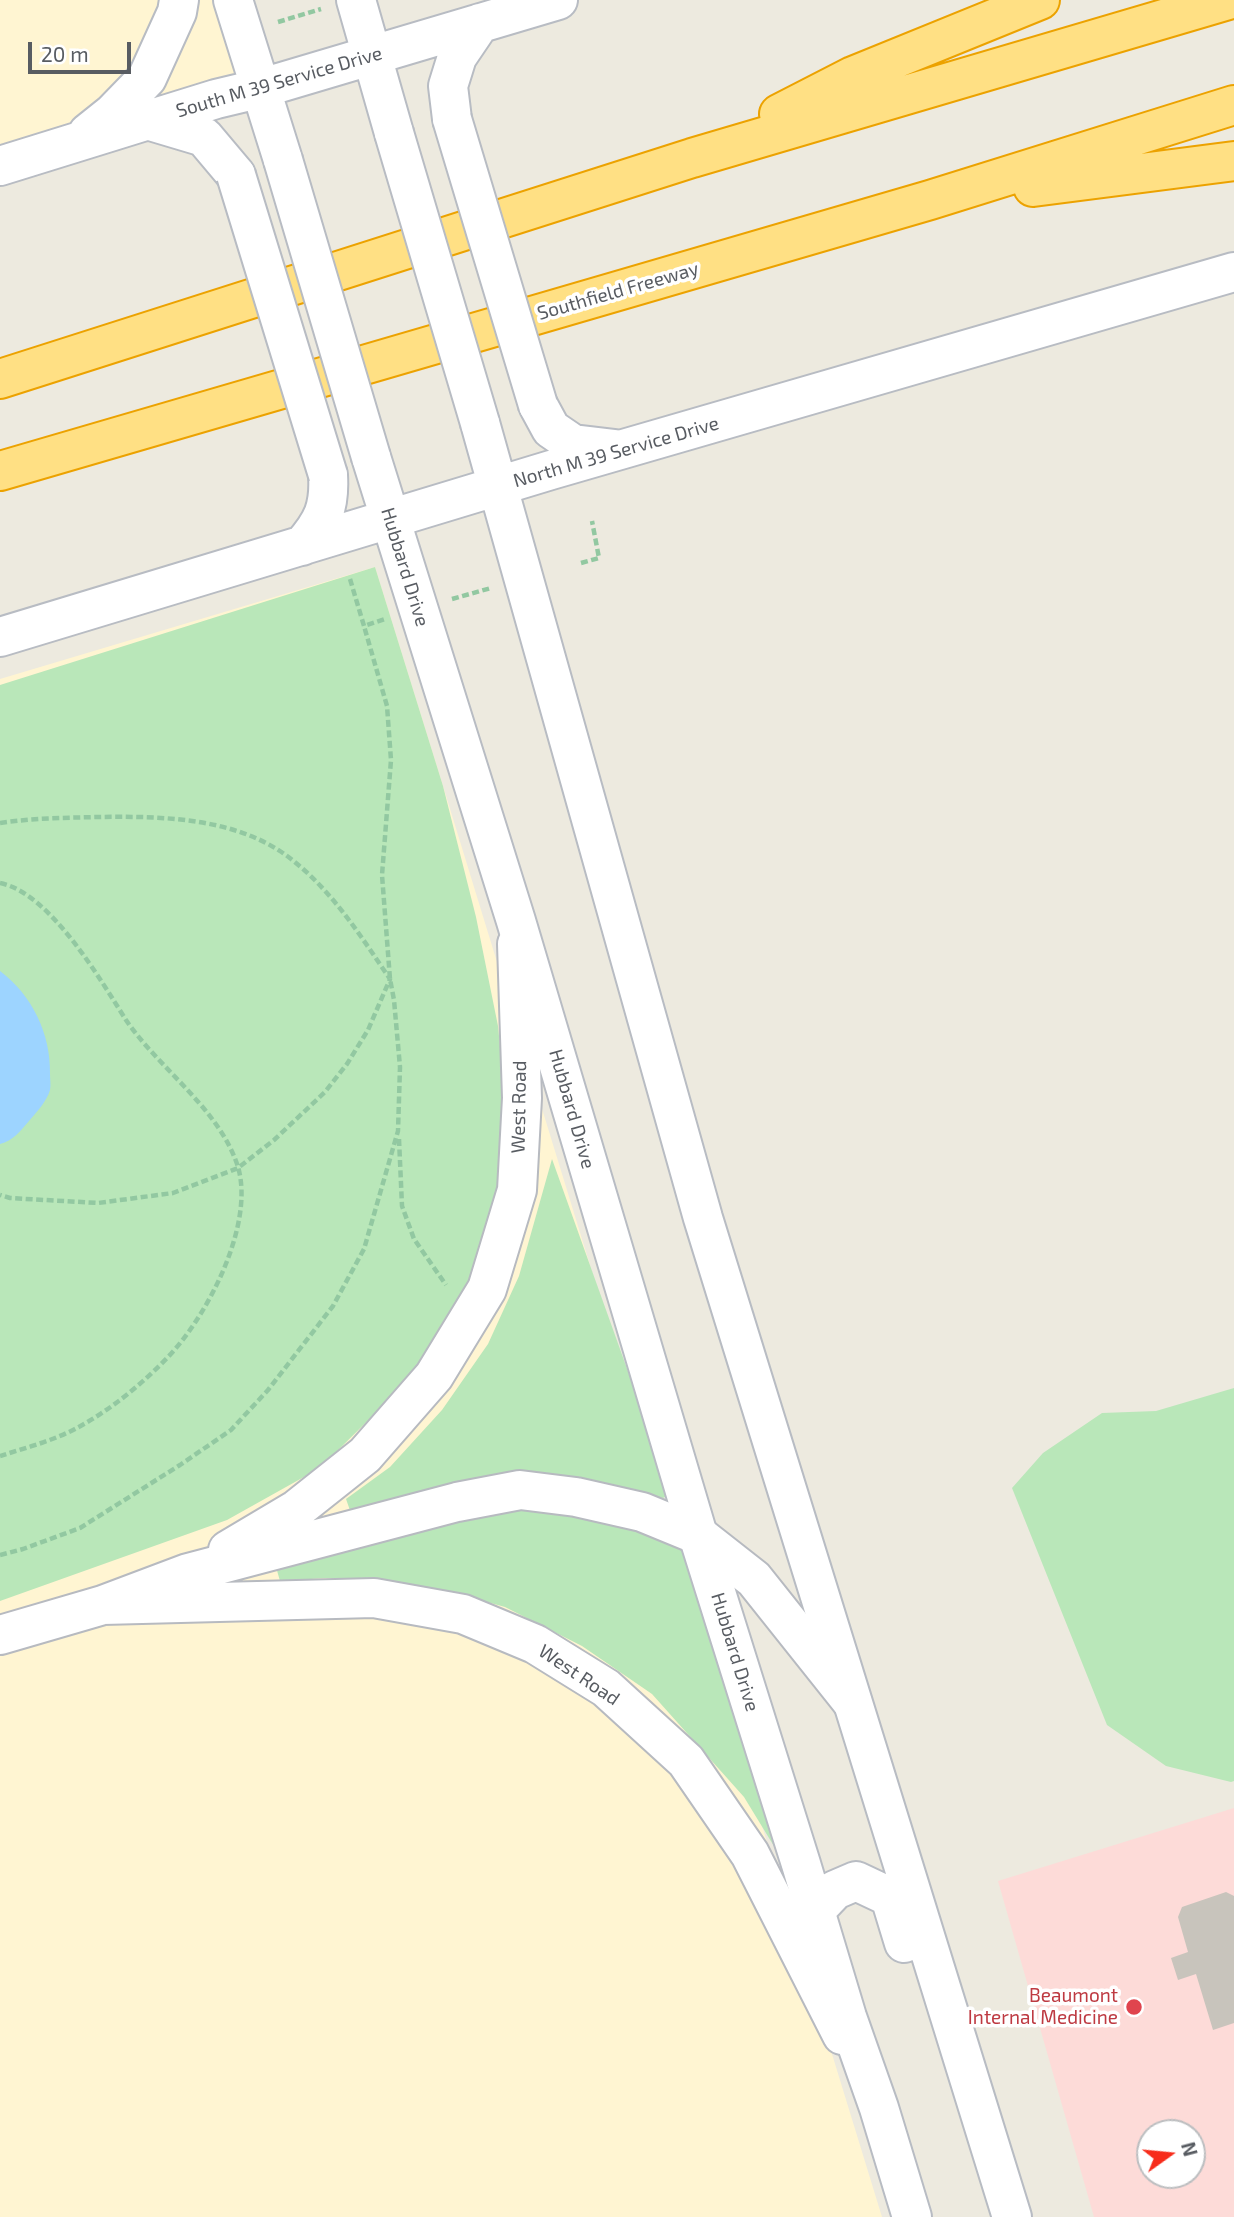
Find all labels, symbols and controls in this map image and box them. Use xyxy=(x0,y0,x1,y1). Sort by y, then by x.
scale bar xyxy=(32,28,135,72)
text: 20 m xyxy=(41,41,89,66)
street label: South M 39 Service Drive xyxy=(173,42,385,122)
street label: Southfield Freeway xyxy=(535,257,701,325)
street label: North M 39 Service Drive xyxy=(511,412,721,492)
street label: Hubbard Drive xyxy=(376,505,434,629)
street label: Hubbard Drive xyxy=(544,1047,600,1171)
street label: West Road xyxy=(507,1060,531,1154)
street label: Hubbard Drive xyxy=(706,1590,764,1714)
street label: West Road xyxy=(534,1640,624,1710)
place label: Beaumont Internal Medicine xyxy=(968,1985,1118,2029)
marker: Beaumont Internal Medicine xyxy=(1124,1997,1144,2017)
north arrow xyxy=(1136,2119,1206,2189)
text: N xyxy=(1177,2139,1203,2159)

